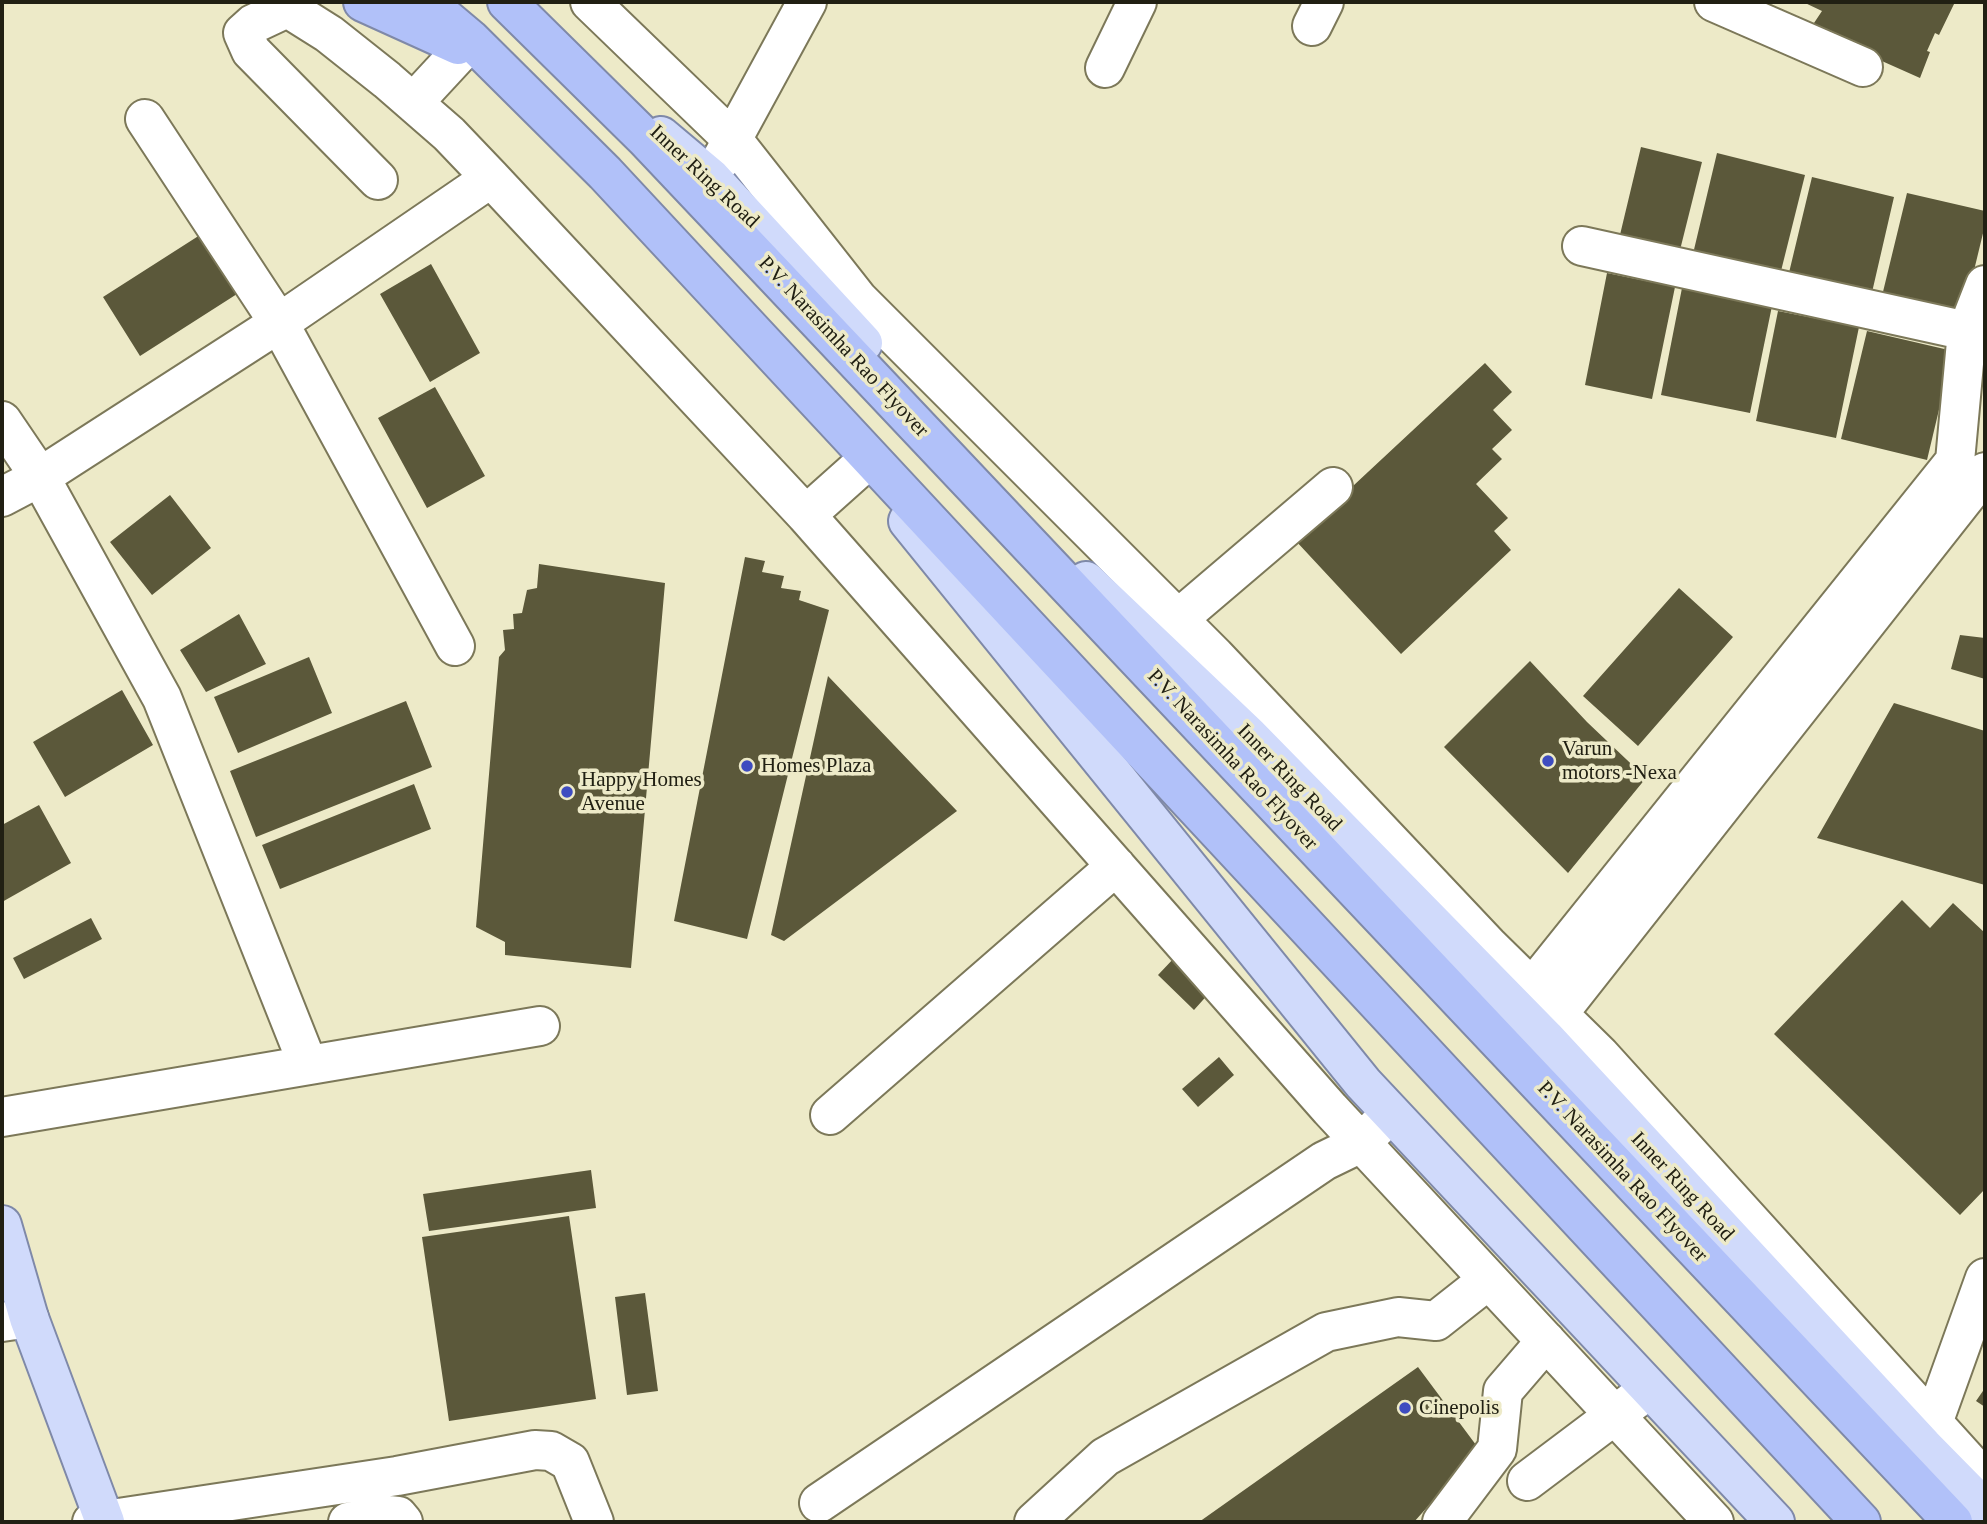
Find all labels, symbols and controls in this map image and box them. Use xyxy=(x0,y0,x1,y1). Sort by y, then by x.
street label: Inner Ring Road xyxy=(644,120,764,234)
street label: P.V. Narasimha Rao Flyover xyxy=(753,251,933,443)
street label: P.V. Narasimha Rao Flyover xyxy=(1142,664,1322,856)
street label: Inner Ring Road xyxy=(1231,719,1347,837)
place label: Varun motors -Nexa xyxy=(1562,736,1677,786)
place label: Homes Plaza xyxy=(761,753,871,779)
marker: Varun motors -Nexa xyxy=(1540,753,1556,769)
marker: Homes Plaza xyxy=(739,758,755,774)
place label: Happy Homes Avenue xyxy=(581,767,702,817)
marker: Happy Homes Avenue xyxy=(559,784,575,800)
street label: P.V. Narasimha Rao Flyover xyxy=(1532,1076,1712,1268)
street label: Inner Ring Road xyxy=(1625,1127,1739,1247)
place label: Cinepolis xyxy=(1419,1395,1500,1421)
marker: Cinepolis xyxy=(1397,1400,1413,1416)

